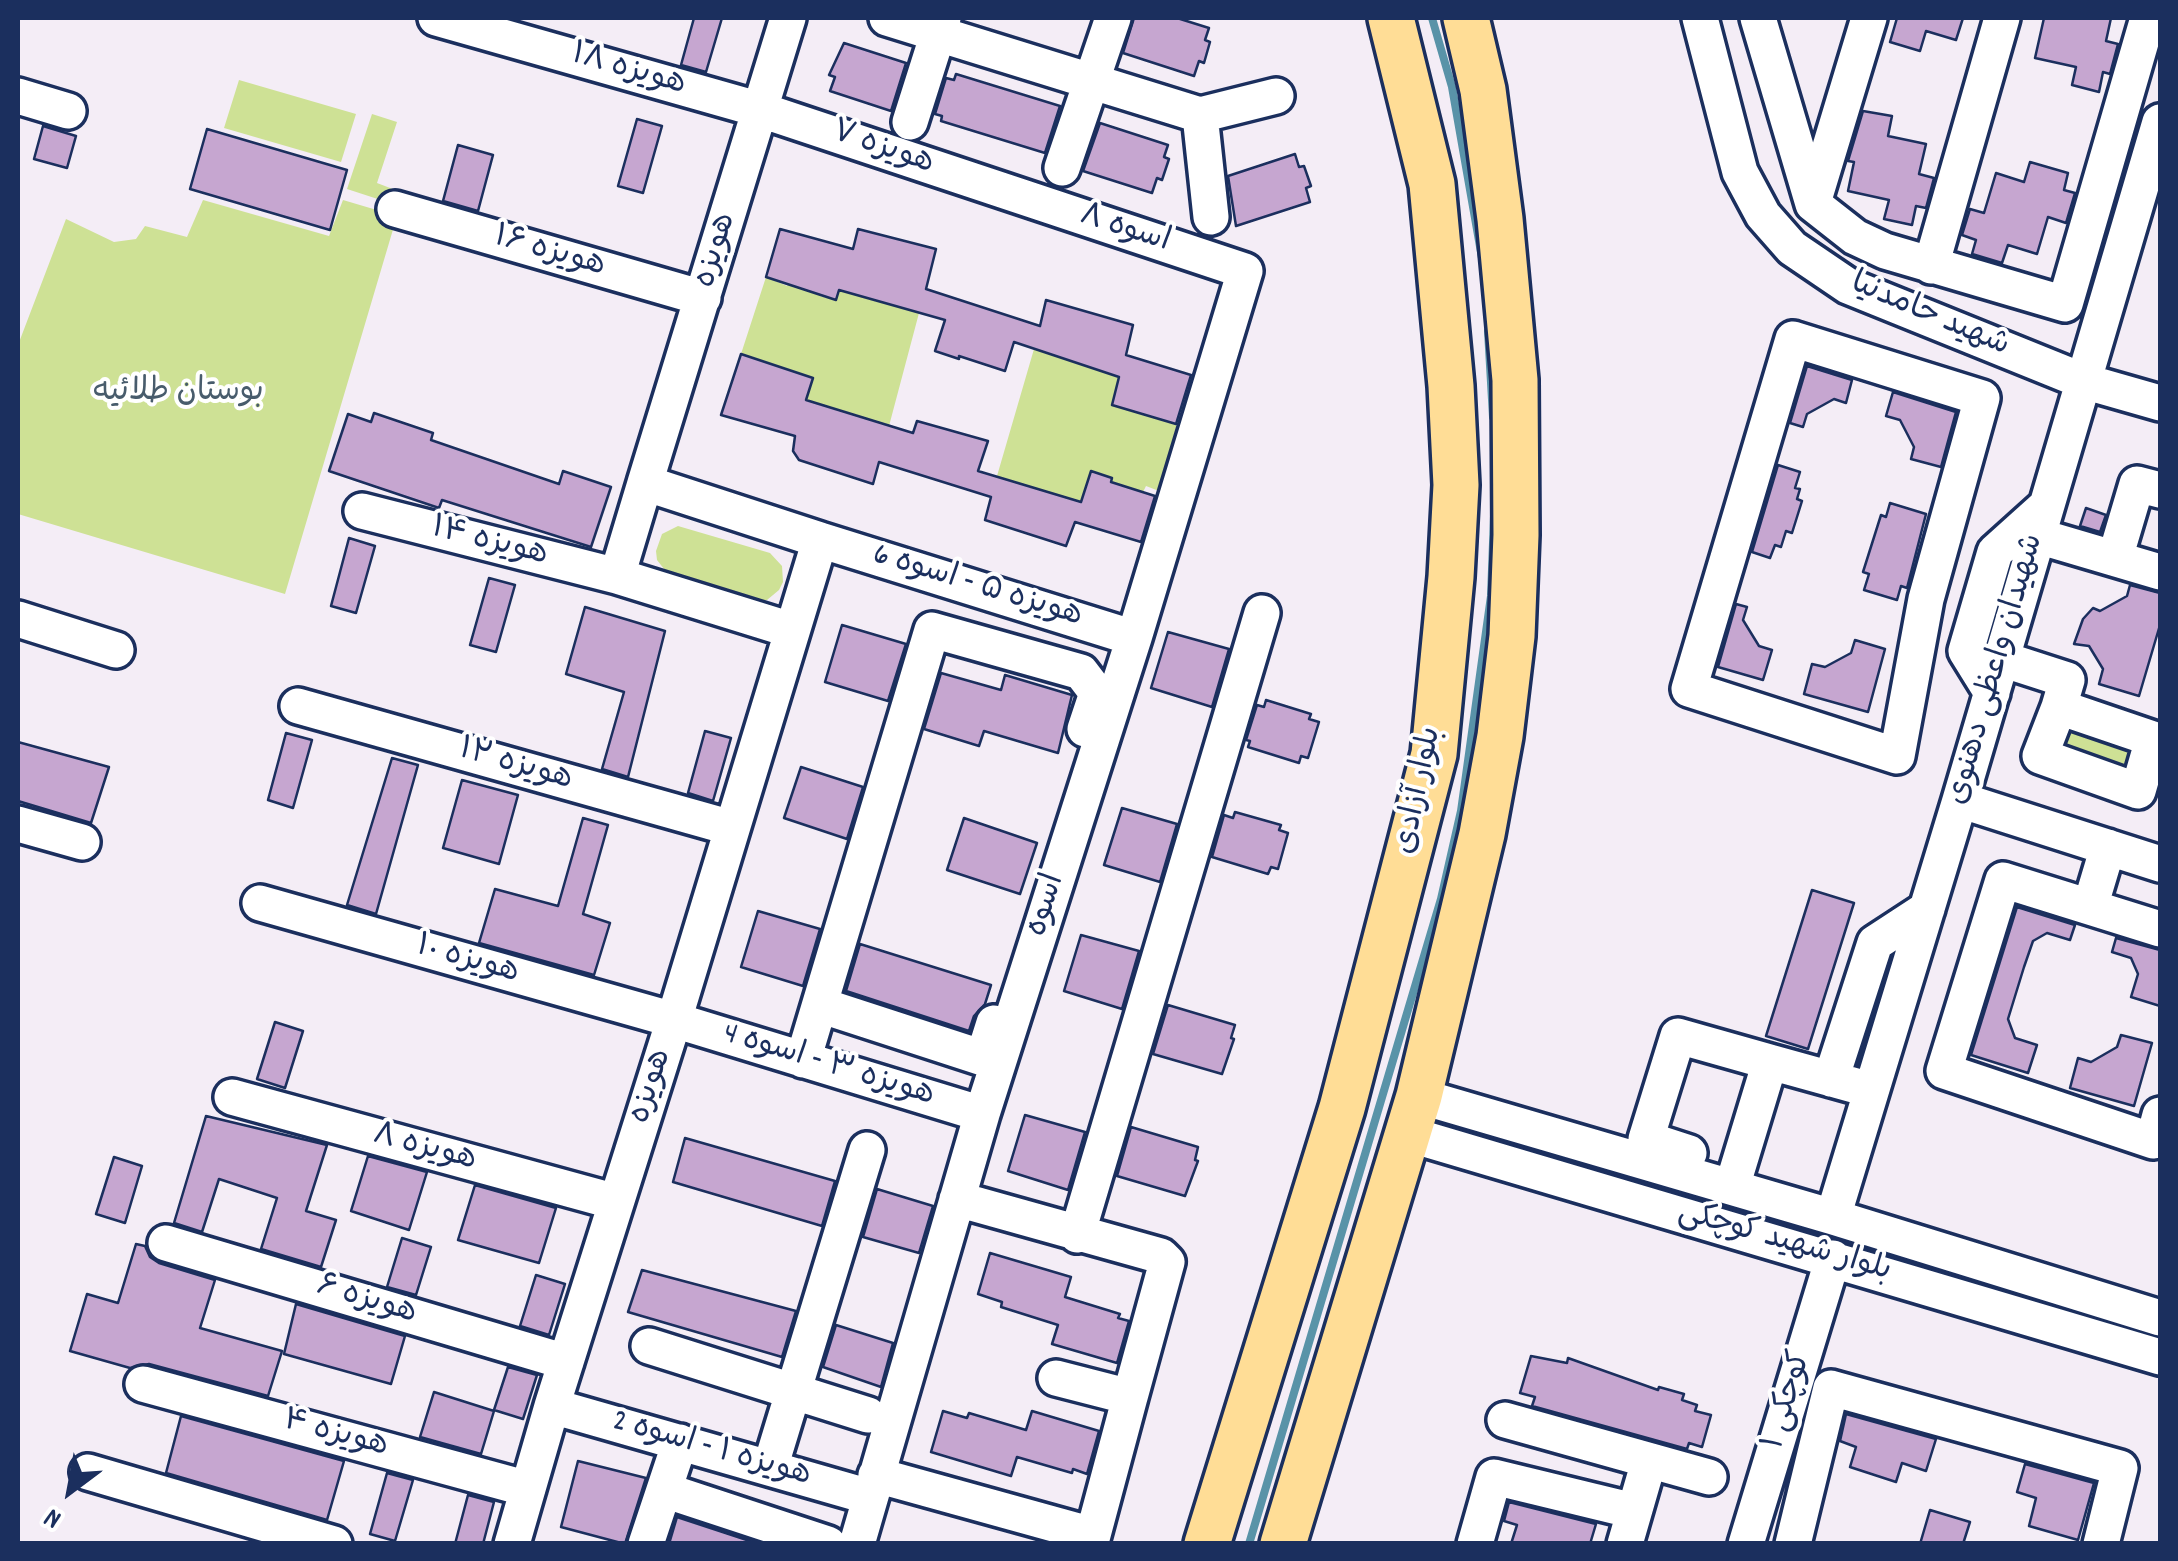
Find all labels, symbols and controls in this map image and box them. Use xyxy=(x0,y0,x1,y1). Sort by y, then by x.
street label: هویزه ‍۱۸ xyxy=(566,37,690,107)
street label: هویزه ۷ xyxy=(826,115,938,185)
street label: اسوه ۸ xyxy=(1074,198,1174,264)
street label: هویزه xyxy=(689,209,747,293)
street label: هویزه ‍۱۶ xyxy=(489,220,609,288)
street label: شهید حامدنیا xyxy=(1844,266,2014,368)
park label: بوستان طلائیه xyxy=(92,376,264,414)
street label: هویزه ۱۴ xyxy=(427,511,551,577)
street label: شهیدان واعظی دهنوی xyxy=(1941,530,2055,810)
street label: هویزه ۵ - اسوه 6 xyxy=(867,538,1087,638)
street label: بلوار آزادی xyxy=(1389,724,1453,858)
street label: هویزه ۱۲ xyxy=(454,732,576,802)
street label: اسوه xyxy=(1020,870,1076,942)
street label: هویزه ۱۰ xyxy=(411,929,523,995)
street label: هویزه ۳ - اسوه 4 xyxy=(718,1017,938,1117)
street label: هویزه xyxy=(623,1045,683,1129)
street label: هویزه ۸ xyxy=(368,1118,480,1182)
street label: بلوار شهید کوچکی xyxy=(1673,1195,1895,1293)
street label: هویزه ۶ xyxy=(311,1269,421,1335)
street label: کوچکی ۱ xyxy=(1757,1347,1823,1455)
street label: هویزه ۴ xyxy=(278,1404,392,1468)
street label: هویزه ۱ - اسوه 2 xyxy=(607,1404,815,1498)
north arrow xyxy=(20,1441,120,1541)
text: N xyxy=(38,1496,71,1537)

